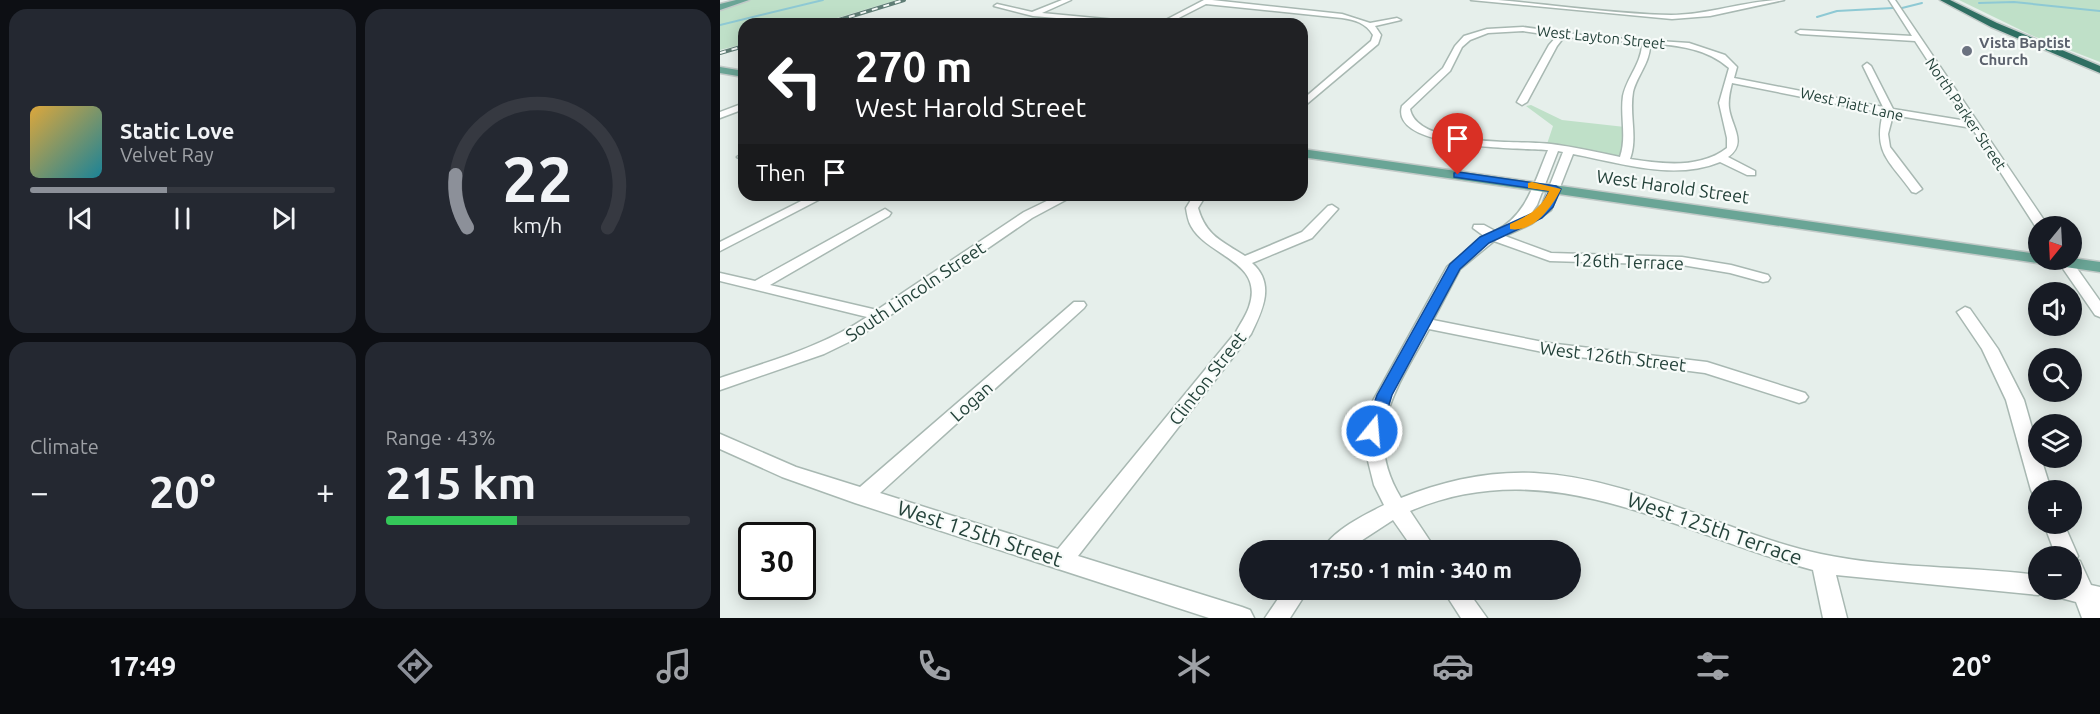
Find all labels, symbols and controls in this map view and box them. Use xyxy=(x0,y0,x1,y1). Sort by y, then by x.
street label: West Layton Street xyxy=(1536,22,1666,52)
place label: Vista Baptist Church xyxy=(1979,34,2071,68)
icon: left xyxy=(756,42,834,120)
text: 270 m xyxy=(855,43,972,90)
marker: Vista Baptist Church xyxy=(1960,44,1974,58)
street label: North Parker Street xyxy=(1922,55,2010,174)
street label: West Piatt Lane xyxy=(1799,84,1905,124)
text: West Harold Street xyxy=(855,92,1086,122)
pin xyxy=(1432,113,1483,175)
text: Static Love xyxy=(120,118,235,143)
icon: arrive xyxy=(1441,122,1474,155)
text: Velvet Ray xyxy=(120,143,214,166)
text: 22 xyxy=(503,144,573,214)
icon: arrive xyxy=(818,156,851,189)
text: Then xyxy=(756,160,806,185)
street label: West Harold Street xyxy=(1595,165,1751,207)
icon: previous xyxy=(64,202,97,235)
icon: pause xyxy=(166,202,199,235)
icon: next xyxy=(267,202,300,235)
text: km/h xyxy=(513,213,562,237)
north arrow xyxy=(2028,216,2082,270)
map controls xyxy=(2028,216,2082,600)
street label: South Lincoln Street xyxy=(842,237,988,345)
street label: 126th Terrace xyxy=(1572,249,1684,273)
button: sound xyxy=(2028,282,2082,336)
street label: Clinton Street xyxy=(1164,327,1250,429)
street label: West 126th Street xyxy=(1539,337,1687,375)
button: search xyxy=(2028,348,2082,402)
street label: Logan xyxy=(946,377,996,425)
position arrow xyxy=(1340,399,1404,463)
button: layers xyxy=(2028,414,2082,468)
text: Range · 43% xyxy=(386,426,496,449)
text: Climate xyxy=(30,435,99,458)
text: 215 km xyxy=(386,457,536,508)
text: 20° xyxy=(149,466,216,517)
text: − xyxy=(30,473,49,510)
text: + xyxy=(316,473,335,510)
button: + xyxy=(2028,480,2082,534)
street label: West 125th Terrace xyxy=(1624,487,1806,569)
street label: West 125th Street xyxy=(894,495,1066,571)
speed limit sign: 30 xyxy=(738,522,816,600)
button: − xyxy=(2028,546,2082,600)
text: 17:50 · 1 min · 340 m xyxy=(1308,557,1512,582)
icon: directions xyxy=(394,645,436,687)
icon: music xyxy=(653,645,695,687)
icon: phone xyxy=(913,645,955,687)
icon: climate xyxy=(1173,645,1215,687)
icon: car xyxy=(1432,645,1474,687)
icon: filters xyxy=(1692,645,1734,687)
text: 17:49 xyxy=(109,651,176,681)
text: 20° xyxy=(1951,651,1991,681)

